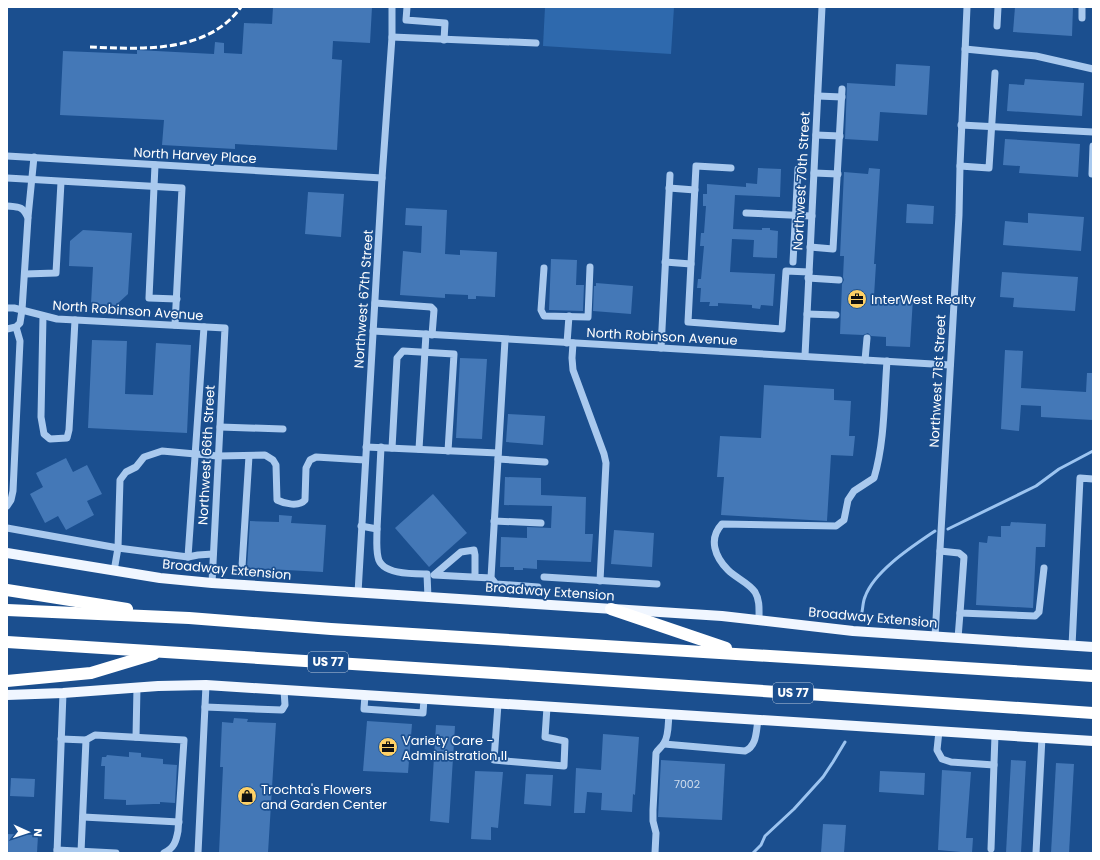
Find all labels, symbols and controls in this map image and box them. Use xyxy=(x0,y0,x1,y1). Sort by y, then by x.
street label: Northwest 70th Street xyxy=(788,111,815,251)
street label: North Harvey Place xyxy=(133,143,257,168)
street label: Northwest 67th Street xyxy=(349,229,378,369)
office icon: InterWest Realty xyxy=(846,288,868,310)
place label: InterWest Realty xyxy=(871,290,977,309)
street label: North Robinson Avenue xyxy=(52,296,204,325)
street label: Northwest 71st Street xyxy=(925,314,950,448)
street label: North Robinson Avenue xyxy=(586,323,738,350)
street label: Northwest 66th Street xyxy=(193,384,220,526)
street label: Broadway Extension xyxy=(162,554,292,585)
street label: Broadway Extension xyxy=(485,578,615,605)
street label: Broadway Extension xyxy=(808,602,938,633)
road number: US 77 xyxy=(308,652,348,672)
road number: US 77 xyxy=(773,683,813,703)
place label: Variety Care - Administration II xyxy=(402,731,507,765)
office icon: Variety Care - Administration II xyxy=(377,736,399,758)
house number: 7002 xyxy=(674,776,700,792)
place label: Trochta's Flowers and Garden Center xyxy=(261,780,387,814)
shop icon: Trochta's Flowers and Garden Center xyxy=(236,785,258,807)
north arrow xyxy=(8,812,48,852)
text: N xyxy=(30,828,46,837)

